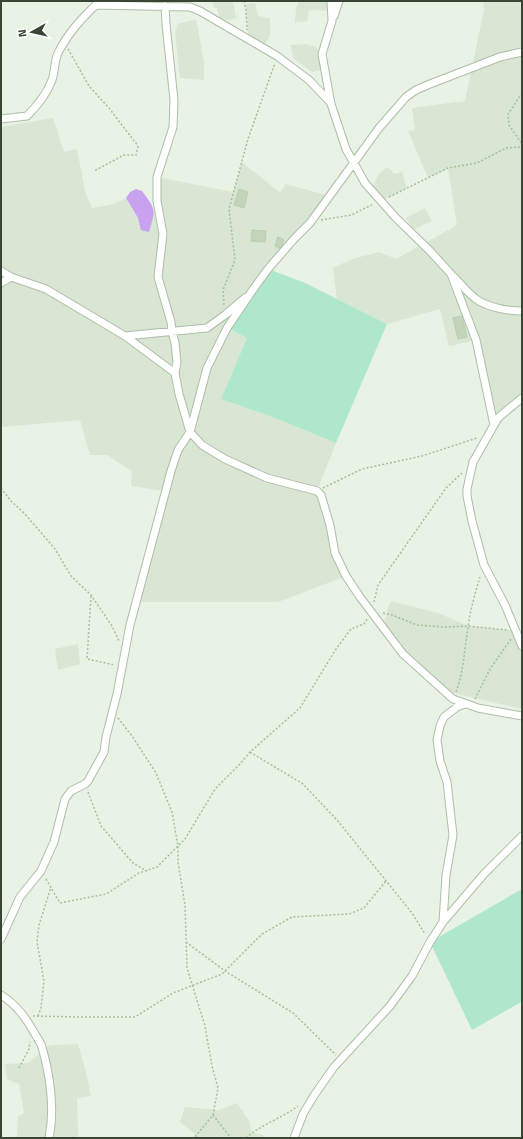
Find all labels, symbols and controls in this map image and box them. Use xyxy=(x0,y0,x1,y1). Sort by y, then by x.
north arrow xyxy=(12,12,52,52)
text: N xyxy=(14,29,31,38)

